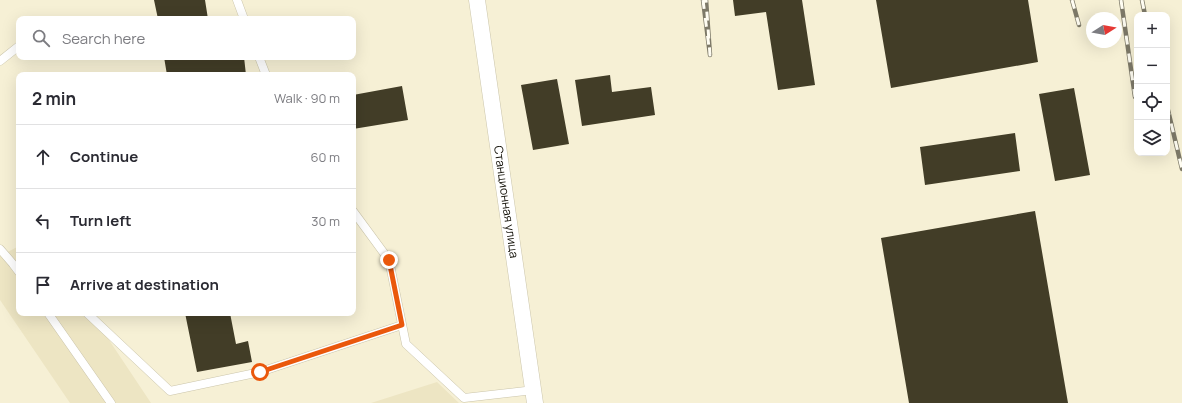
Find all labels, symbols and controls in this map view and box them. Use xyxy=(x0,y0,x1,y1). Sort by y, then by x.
north arrow xyxy=(1086,12,1122,48)
map controls xyxy=(1134,12,1170,156)
button: + xyxy=(1134,12,1170,48)
search box xyxy=(16,16,356,60)
icon: search xyxy=(30,27,52,49)
text: Search here xyxy=(62,28,145,49)
button: − xyxy=(1134,48,1170,84)
button: locate xyxy=(1134,84,1170,120)
text: 2 min xyxy=(32,87,76,110)
text: Walk · 90 m xyxy=(274,89,340,107)
button: layers xyxy=(1134,120,1170,156)
street label: Станционная улица xyxy=(490,145,523,259)
icon: ahead xyxy=(32,146,54,168)
text: Continue xyxy=(70,146,138,167)
text: 60 m xyxy=(310,148,340,166)
icon: left xyxy=(32,210,54,232)
text: Turn left xyxy=(70,210,132,231)
text: 30 m xyxy=(311,212,340,230)
route end xyxy=(380,251,398,269)
icon: arrive xyxy=(32,274,54,296)
text: Arrive at destination xyxy=(70,274,219,295)
route start xyxy=(251,363,269,381)

